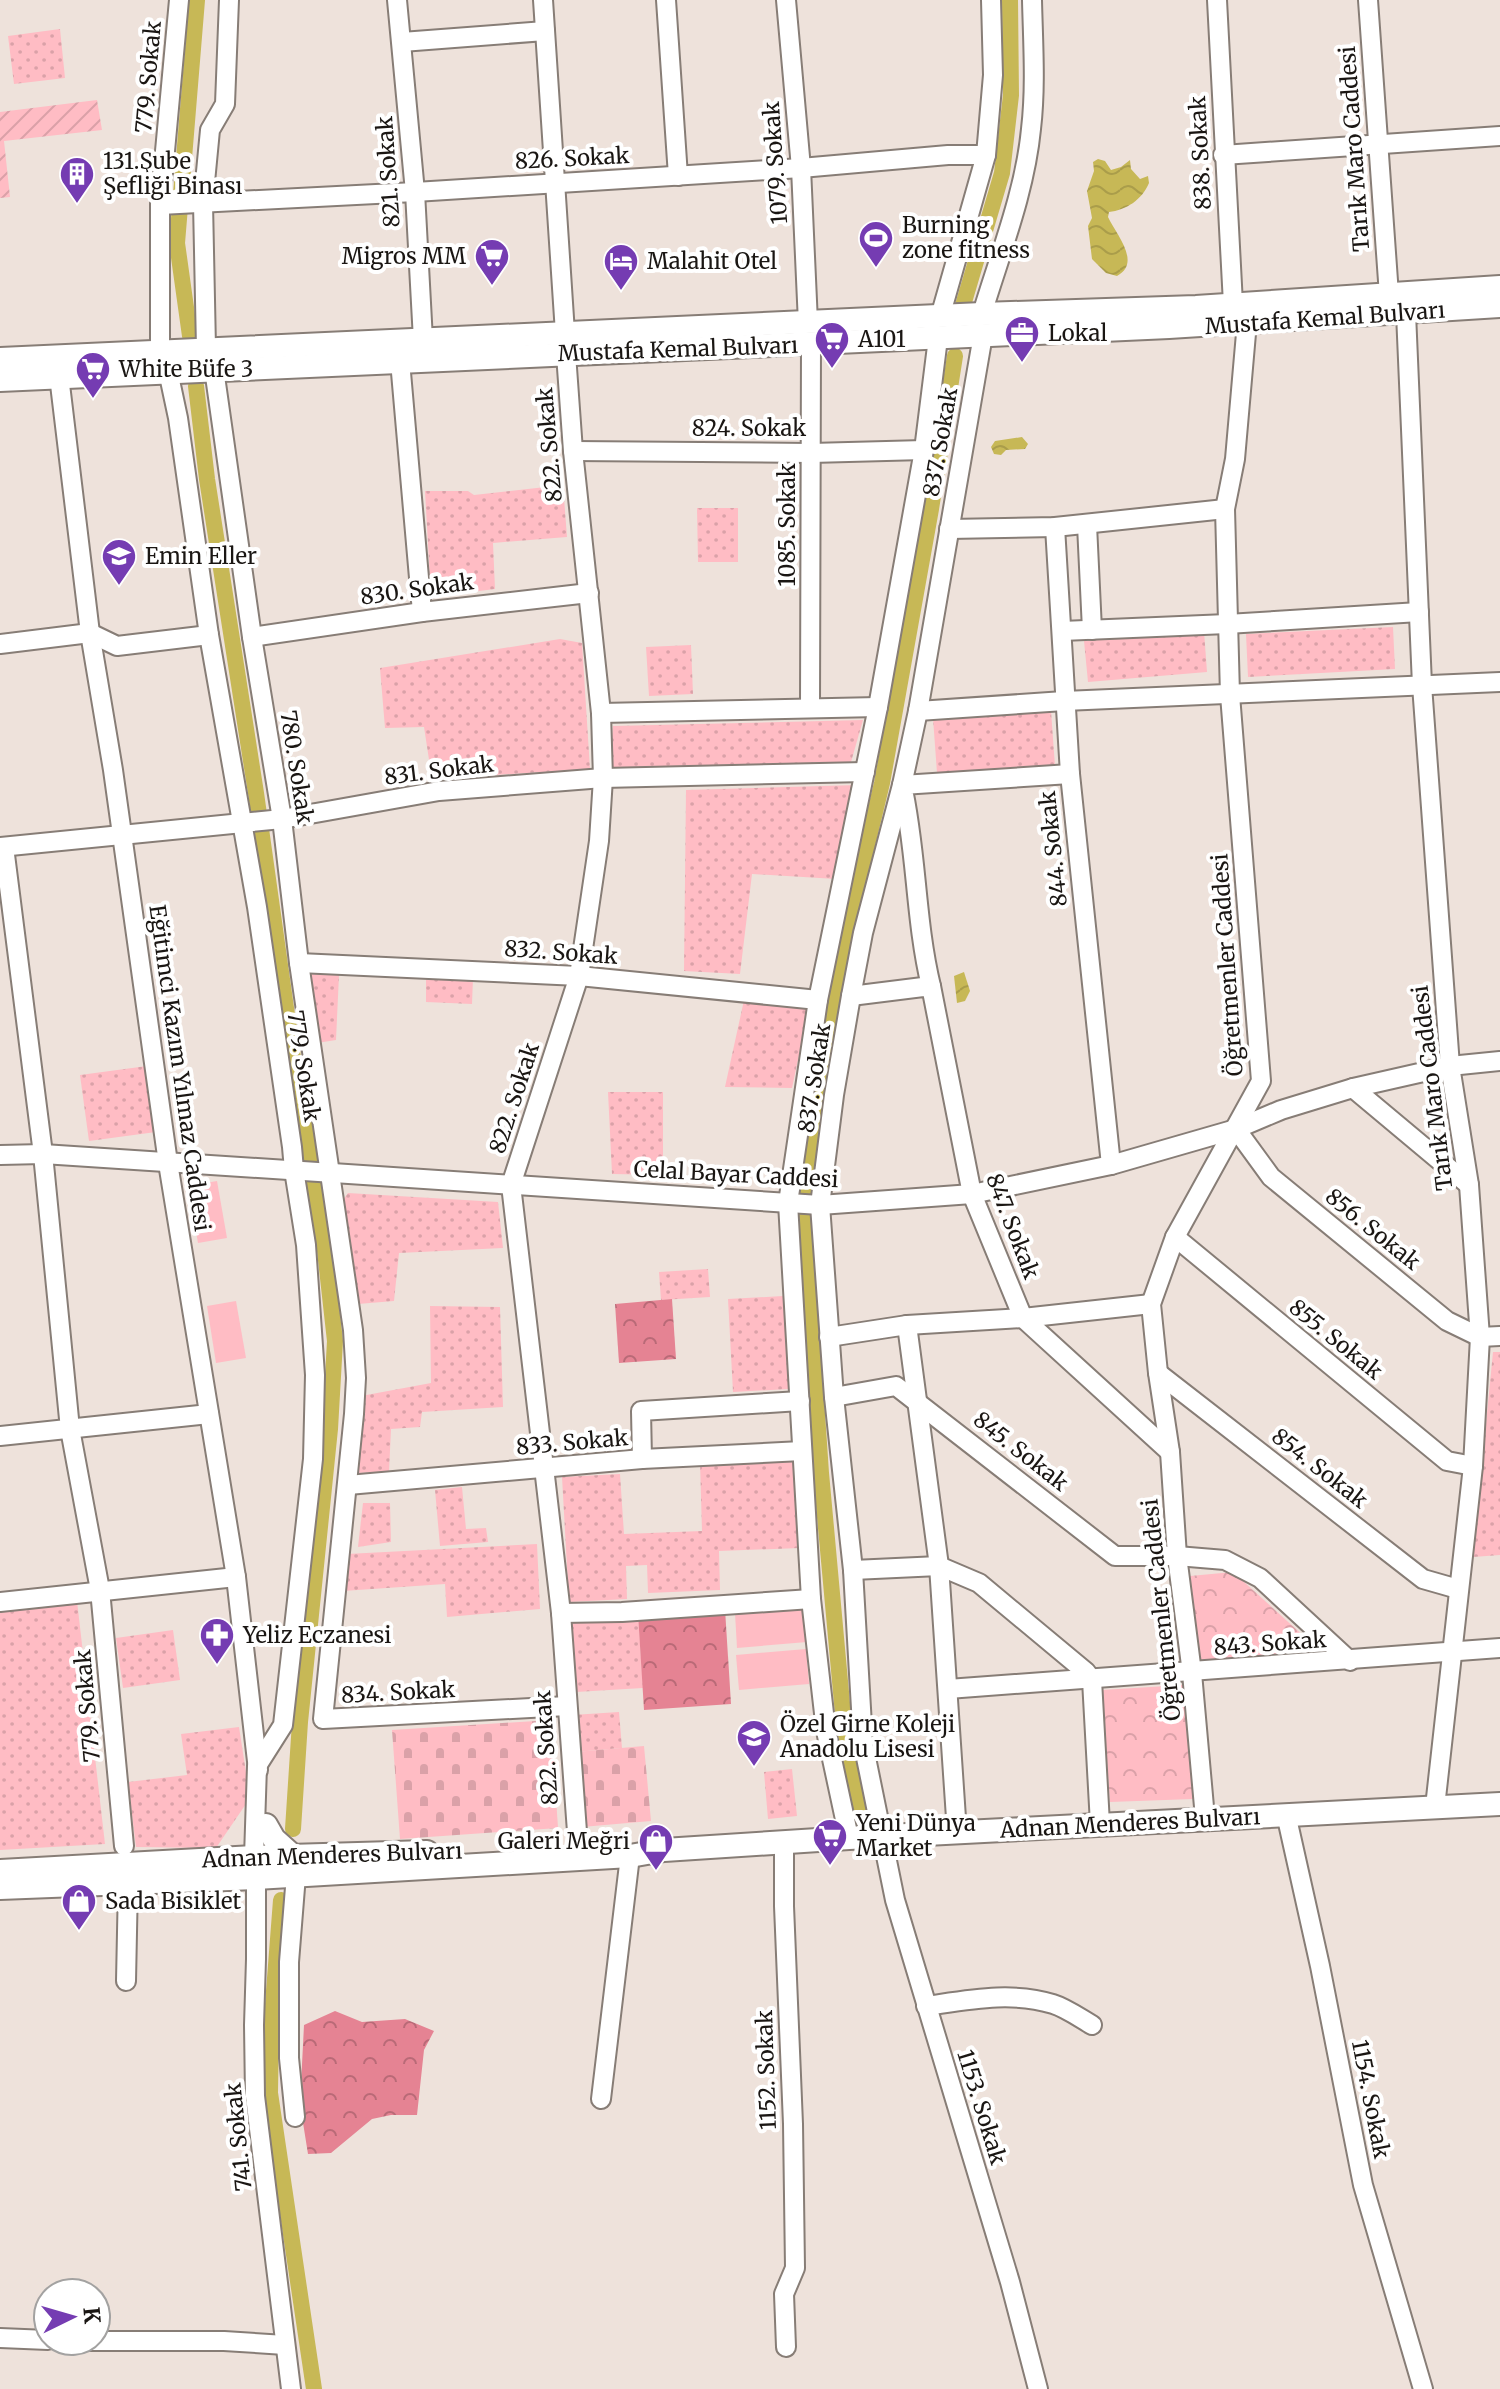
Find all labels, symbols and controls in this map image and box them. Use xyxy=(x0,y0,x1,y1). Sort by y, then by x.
street label: 779. Sokak xyxy=(129,20,167,134)
street label: Tarık Maro Caddesi xyxy=(1333,45,1375,253)
street label: 838. Sokak xyxy=(1183,95,1217,211)
street label: 1079. Sokak xyxy=(757,101,793,225)
street label: 821. Sokak xyxy=(370,115,406,228)
street label: 826. Sokak xyxy=(514,141,630,175)
place label: 131.Şube Şefliği Binası xyxy=(103,147,242,200)
building icon: 131.Şube Şefliği Binası xyxy=(58,155,96,205)
place label: Burning zone fitness xyxy=(902,211,1030,264)
sports icon: Burning zone fitness xyxy=(857,219,895,269)
supermarket icon: Migros MM xyxy=(473,237,511,287)
place label: Migros MM xyxy=(342,242,466,270)
hotel icon: Malahit Otel xyxy=(602,242,640,292)
place label: Malahit Otel xyxy=(647,247,777,275)
street label: Mustafa Kemal Bulvarı xyxy=(1204,296,1446,340)
office icon: Lokal xyxy=(1003,314,1041,364)
place label: Lokal xyxy=(1048,319,1107,347)
supermarket icon: A101 xyxy=(813,320,851,370)
place label: A101 xyxy=(857,325,906,353)
street label: Mustafa Kemal Bulvarı xyxy=(557,331,799,367)
supermarket icon: White Büfe 3 xyxy=(74,350,112,400)
place label: White Büfe 3 xyxy=(118,355,253,383)
street label: 837. Sokak xyxy=(917,385,963,499)
street label: 822. Sokak xyxy=(530,387,568,503)
street label: 824. Sokak xyxy=(692,414,806,442)
street label: 1085. Sokak xyxy=(773,463,801,587)
school or university icon: Emin Eller xyxy=(100,537,138,587)
place label: Emin Eller xyxy=(145,542,257,570)
street label: 830. Sokak xyxy=(358,567,476,611)
street label: 780. Sokak xyxy=(274,708,320,826)
street label: 831. Sokak xyxy=(383,749,495,791)
street label: 844. Sokak xyxy=(1033,790,1073,908)
street label: Öğretmenler Caddesi xyxy=(1205,853,1249,1077)
street label: Eğitimci Kazım Yılmaz Caddesi xyxy=(143,903,217,1233)
street label: 832. Sokak xyxy=(503,934,619,970)
street label: Tarık Maro Caddesi xyxy=(1406,984,1458,1192)
street label: 779. Sokak xyxy=(281,1008,327,1124)
street label: 837. Sokak xyxy=(792,1021,836,1135)
street label: 822. Sokak xyxy=(483,1039,545,1157)
street label: Celal Bayar Caddesi xyxy=(633,1155,839,1193)
street label: 847. Sokak xyxy=(980,1169,1046,1283)
street label: 856. Sokak xyxy=(1320,1182,1426,1276)
street label: 855. Sokak xyxy=(1284,1293,1388,1385)
street label: 845. Sokak xyxy=(968,1405,1074,1497)
street label: 854. Sokak xyxy=(1266,1422,1374,1514)
street label: 833. Sokak xyxy=(515,1423,629,1461)
street label: Öğretmenler Caddesi xyxy=(1135,1498,1187,1722)
pharmacy icon: Yeliz Eczanesi xyxy=(198,1616,236,1666)
place label: Yeliz Eczanesi xyxy=(242,1621,391,1649)
street label: 843. Sokak xyxy=(1213,1625,1327,1661)
street label: 779. Sokak xyxy=(68,1649,106,1763)
street label: 834. Sokak xyxy=(340,1675,456,1709)
street label: 822. Sokak xyxy=(528,1690,564,1806)
place label: Özel Girne Koleji Anadolu Lisesi xyxy=(779,1710,955,1763)
school or university icon: Özel Girne Koleji Anadolu Lisesi xyxy=(735,1718,773,1768)
street label: Adnan Menderes Bulvarı xyxy=(998,1802,1261,1844)
place label: Yeni Dünya Market xyxy=(855,1809,976,1862)
supermarket icon: Yeni Dünya Market xyxy=(811,1817,849,1867)
shop icon: Galeri Meğri xyxy=(637,1822,675,1872)
place label: Galeri Meğri xyxy=(498,1827,630,1855)
street label: Adnan Menderes Bulvarı xyxy=(200,1836,463,1874)
shop icon: Sada Bisiklet xyxy=(60,1882,98,1932)
place label: Sada Bisiklet xyxy=(105,1887,242,1915)
street label: 1152. Sokak xyxy=(750,2010,782,2130)
street label: 1154. Sokak xyxy=(1346,2037,1396,2161)
street label: 1153. Sokak xyxy=(951,2046,1013,2168)
street label: 741. Sokak xyxy=(218,2081,258,2193)
north arrow xyxy=(32,2277,112,2357)
text: K xyxy=(77,2306,107,2325)

